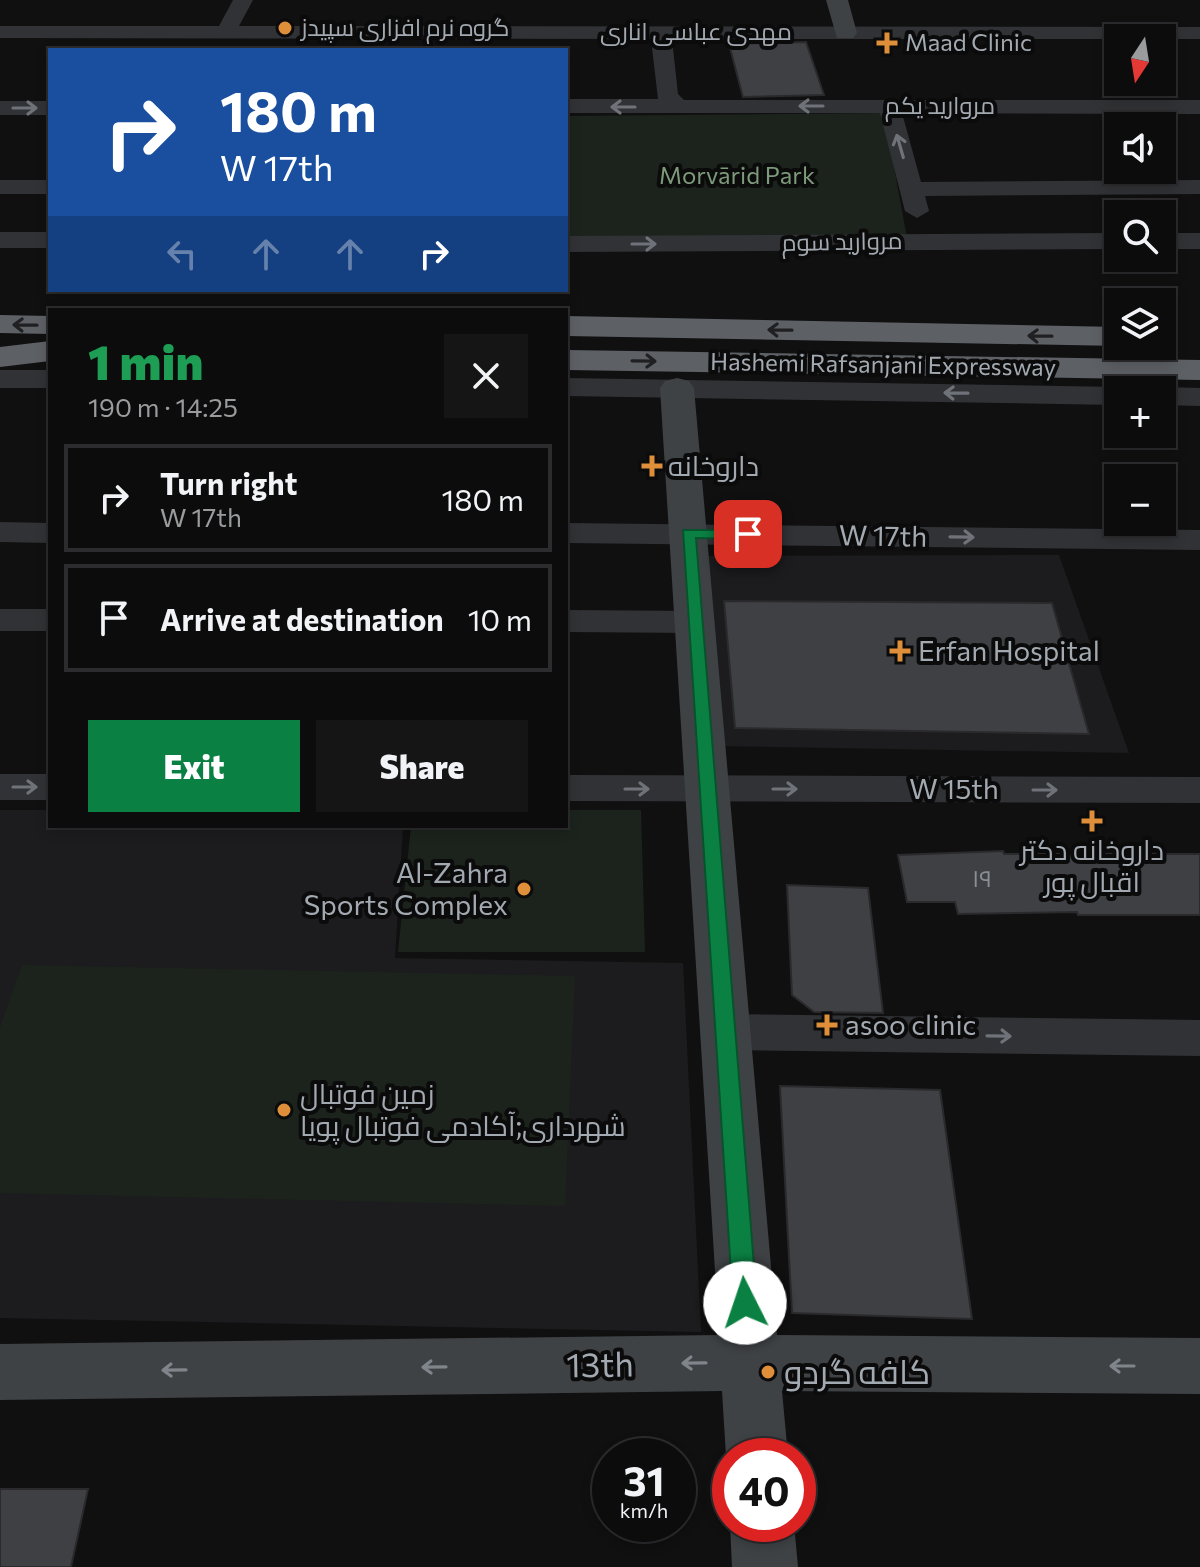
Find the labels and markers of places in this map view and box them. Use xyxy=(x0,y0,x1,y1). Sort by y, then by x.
place label: گروه نرم افزاری سپیدز xyxy=(299,12,510,44)
marker: گروه نرم افزاری سپیدز xyxy=(276,19,294,37)
place label: Maad Clinic xyxy=(905,27,1032,56)
marker: Maad Clinic xyxy=(876,32,898,54)
place label: داروخانه xyxy=(668,448,759,482)
marker: داروخانه xyxy=(643,457,661,475)
pin xyxy=(714,500,782,568)
place label: Erfan Hospital xyxy=(918,633,1100,667)
marker: Erfan Hospital xyxy=(889,640,911,662)
marker: داروخانه دکتر اقبال پور xyxy=(1083,812,1101,830)
place label: داروخانه دکتر اقبال پور xyxy=(1018,832,1164,901)
place label: Al-Zahra Sports Complex xyxy=(304,855,508,921)
marker: Al-Zahra Sports Complex xyxy=(515,880,533,898)
place label: asoo clinic xyxy=(845,1007,976,1041)
marker: asoo clinic xyxy=(816,1014,838,1036)
place label: زمین فوتبال شهرداری;آکادمی فوتبال پویا xyxy=(300,1076,626,1145)
marker: زمین فوتبال شهرداری;آکادمی فوتبال پویا xyxy=(275,1101,293,1119)
place label: کافه گردو xyxy=(784,1349,930,1392)
marker: کافه گردو xyxy=(759,1363,777,1381)

